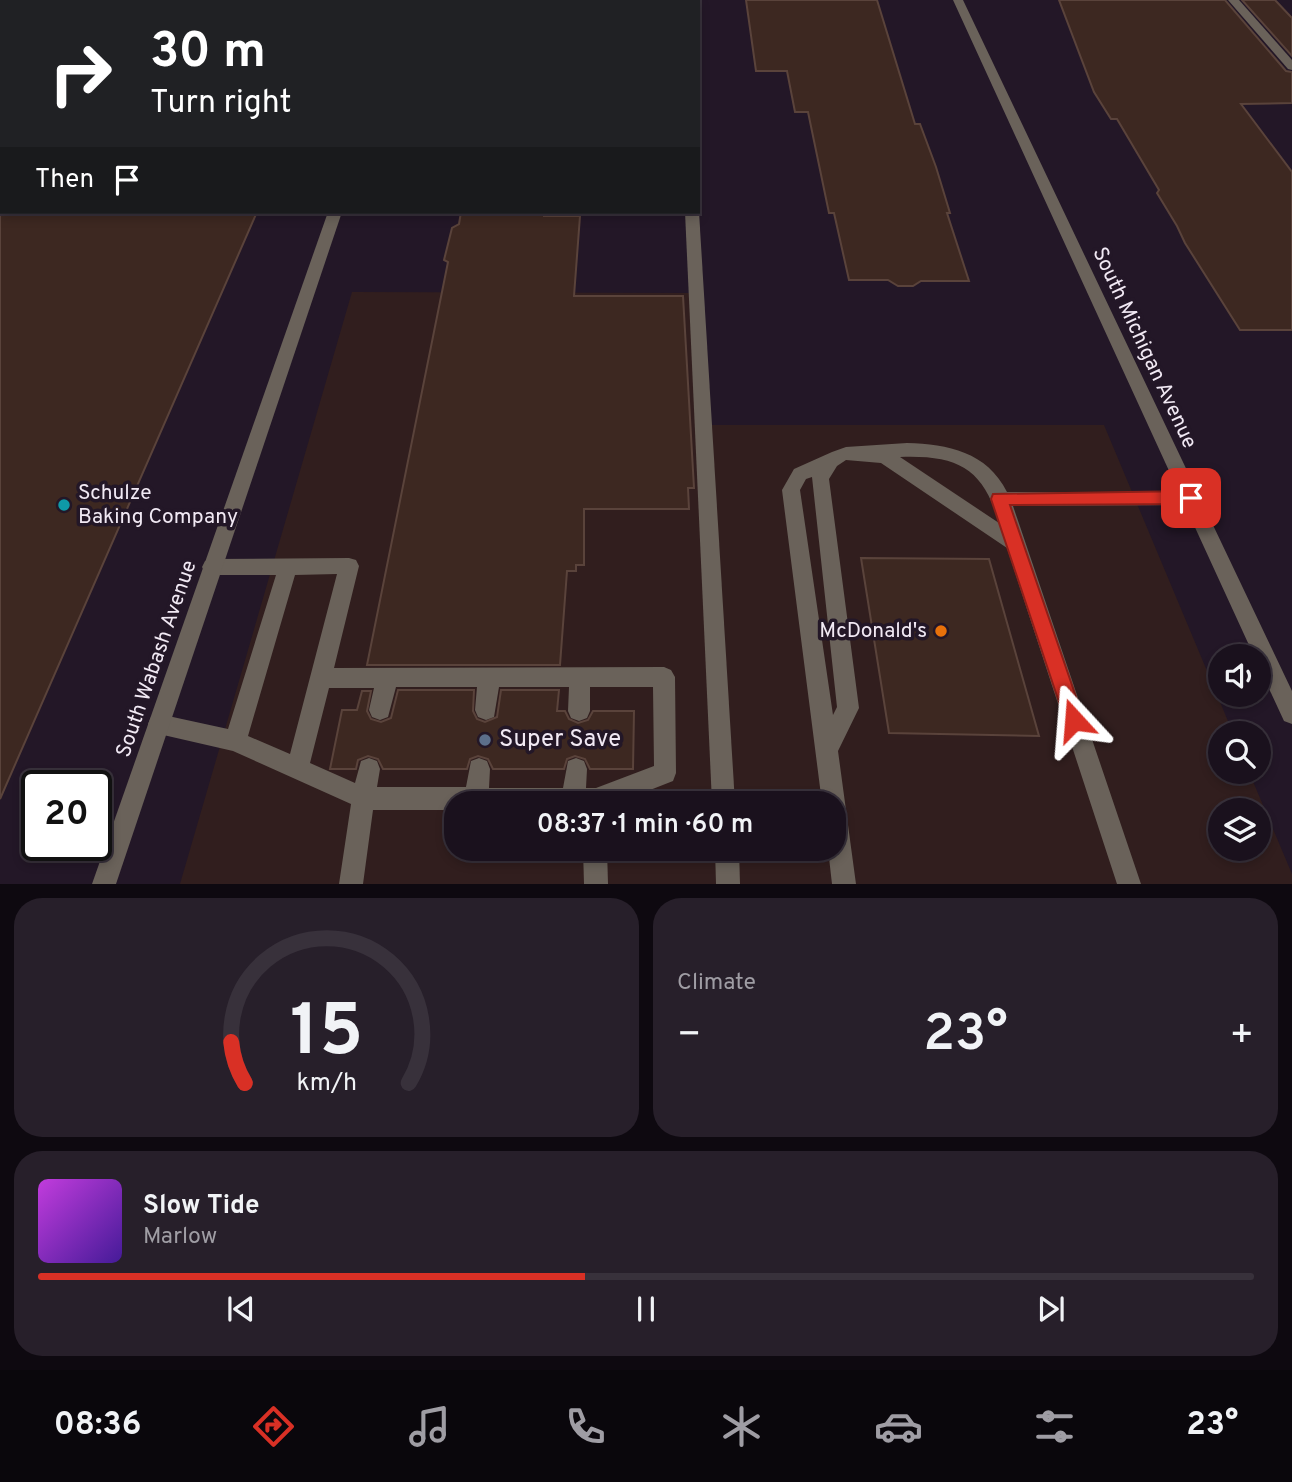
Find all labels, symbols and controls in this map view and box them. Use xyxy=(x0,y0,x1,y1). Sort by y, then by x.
text: 30 m xyxy=(150,23,266,85)
icon: right xyxy=(35,28,126,119)
text: Turn right xyxy=(150,84,292,124)
icon: arrive xyxy=(108,161,146,199)
text: Then xyxy=(35,164,94,197)
street label: South Michigan Avenue xyxy=(1085,243,1203,453)
pin xyxy=(1161,468,1221,528)
icon: arrive xyxy=(1172,479,1210,517)
place label: Schulze Baking Company xyxy=(78,480,238,531)
marker: Schulze Baking Company xyxy=(56,497,72,513)
street label: South Wabash Avenue xyxy=(111,557,203,761)
place label: McDonald's xyxy=(819,618,927,645)
marker: McDonald's xyxy=(933,623,949,639)
map controls xyxy=(1208,644,1271,861)
button: sound xyxy=(1208,644,1271,707)
position arrow xyxy=(1037,683,1111,757)
button: search xyxy=(1208,721,1271,784)
place label: Super Save xyxy=(499,725,621,755)
marker: Super Save xyxy=(477,732,493,748)
speed limit sign: 20 xyxy=(21,770,112,861)
button: layers xyxy=(1208,798,1271,861)
text: 08:37 · 1 min · 60 m xyxy=(537,809,753,842)
text: Climate xyxy=(677,969,756,998)
text: 15 xyxy=(290,990,363,1082)
text: 23° xyxy=(923,1003,1008,1069)
text: − xyxy=(677,1012,702,1061)
text: + xyxy=(1229,1012,1254,1061)
text: km/h xyxy=(296,1068,357,1100)
text: Slow Tide xyxy=(143,1190,260,1223)
text: Marlow xyxy=(143,1223,217,1252)
icon: previous xyxy=(222,1290,260,1328)
icon: pause xyxy=(627,1290,665,1328)
icon: next xyxy=(1032,1290,1070,1328)
icon: directions xyxy=(249,1402,298,1451)
icon: music xyxy=(405,1402,454,1451)
icon: phone xyxy=(561,1402,610,1451)
icon: climate xyxy=(717,1402,766,1451)
icon: car xyxy=(874,1402,923,1451)
icon: filters xyxy=(1030,1402,1079,1451)
text: 08:36 xyxy=(54,1406,141,1446)
text: 23° xyxy=(1186,1406,1238,1446)

